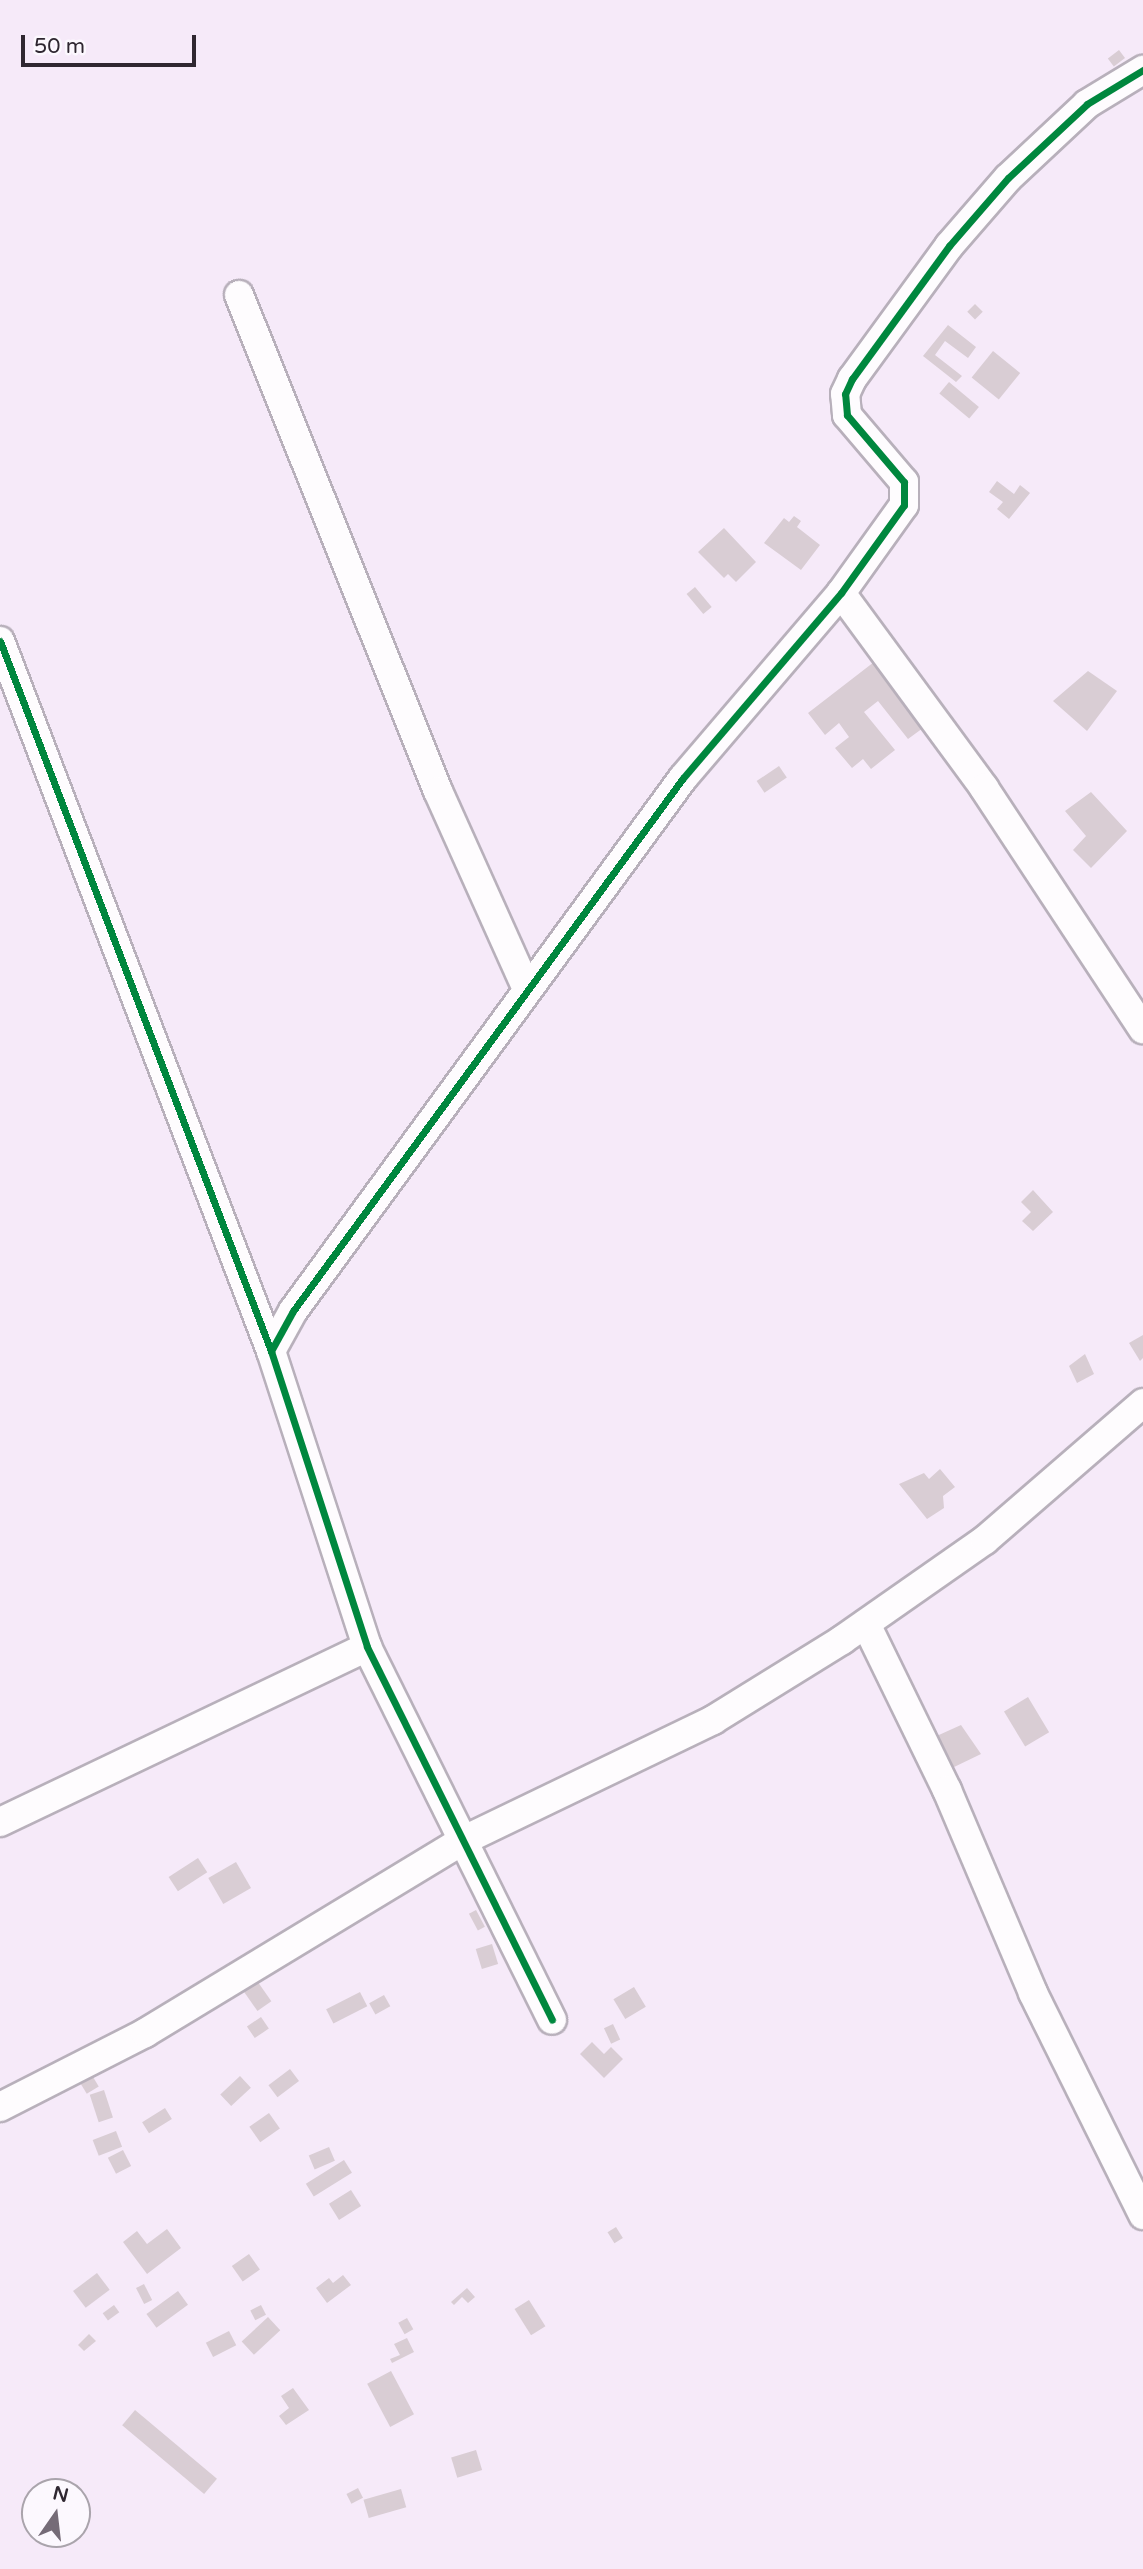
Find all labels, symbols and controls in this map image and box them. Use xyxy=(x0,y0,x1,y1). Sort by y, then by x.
scale bar xyxy=(24,21,200,65)
text: 50 m xyxy=(34,34,85,59)
north arrow xyxy=(21,2478,91,2548)
text: N xyxy=(51,2482,71,2507)

